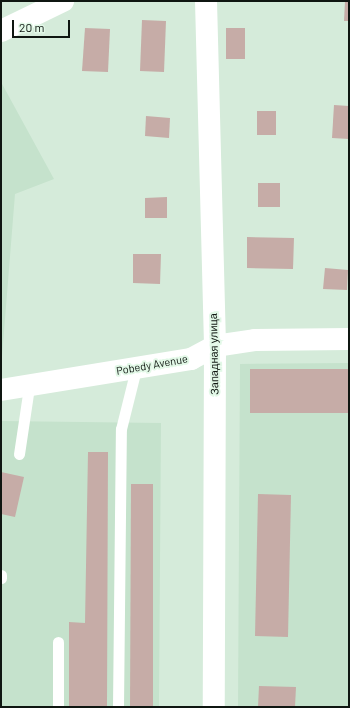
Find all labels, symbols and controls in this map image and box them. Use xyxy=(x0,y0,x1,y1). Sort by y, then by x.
scale bar xyxy=(14,12,72,38)
text: 20 m xyxy=(19,20,45,34)
street label: Западная улица xyxy=(207,313,221,395)
street label: Pobedy Avenue xyxy=(115,352,189,378)

